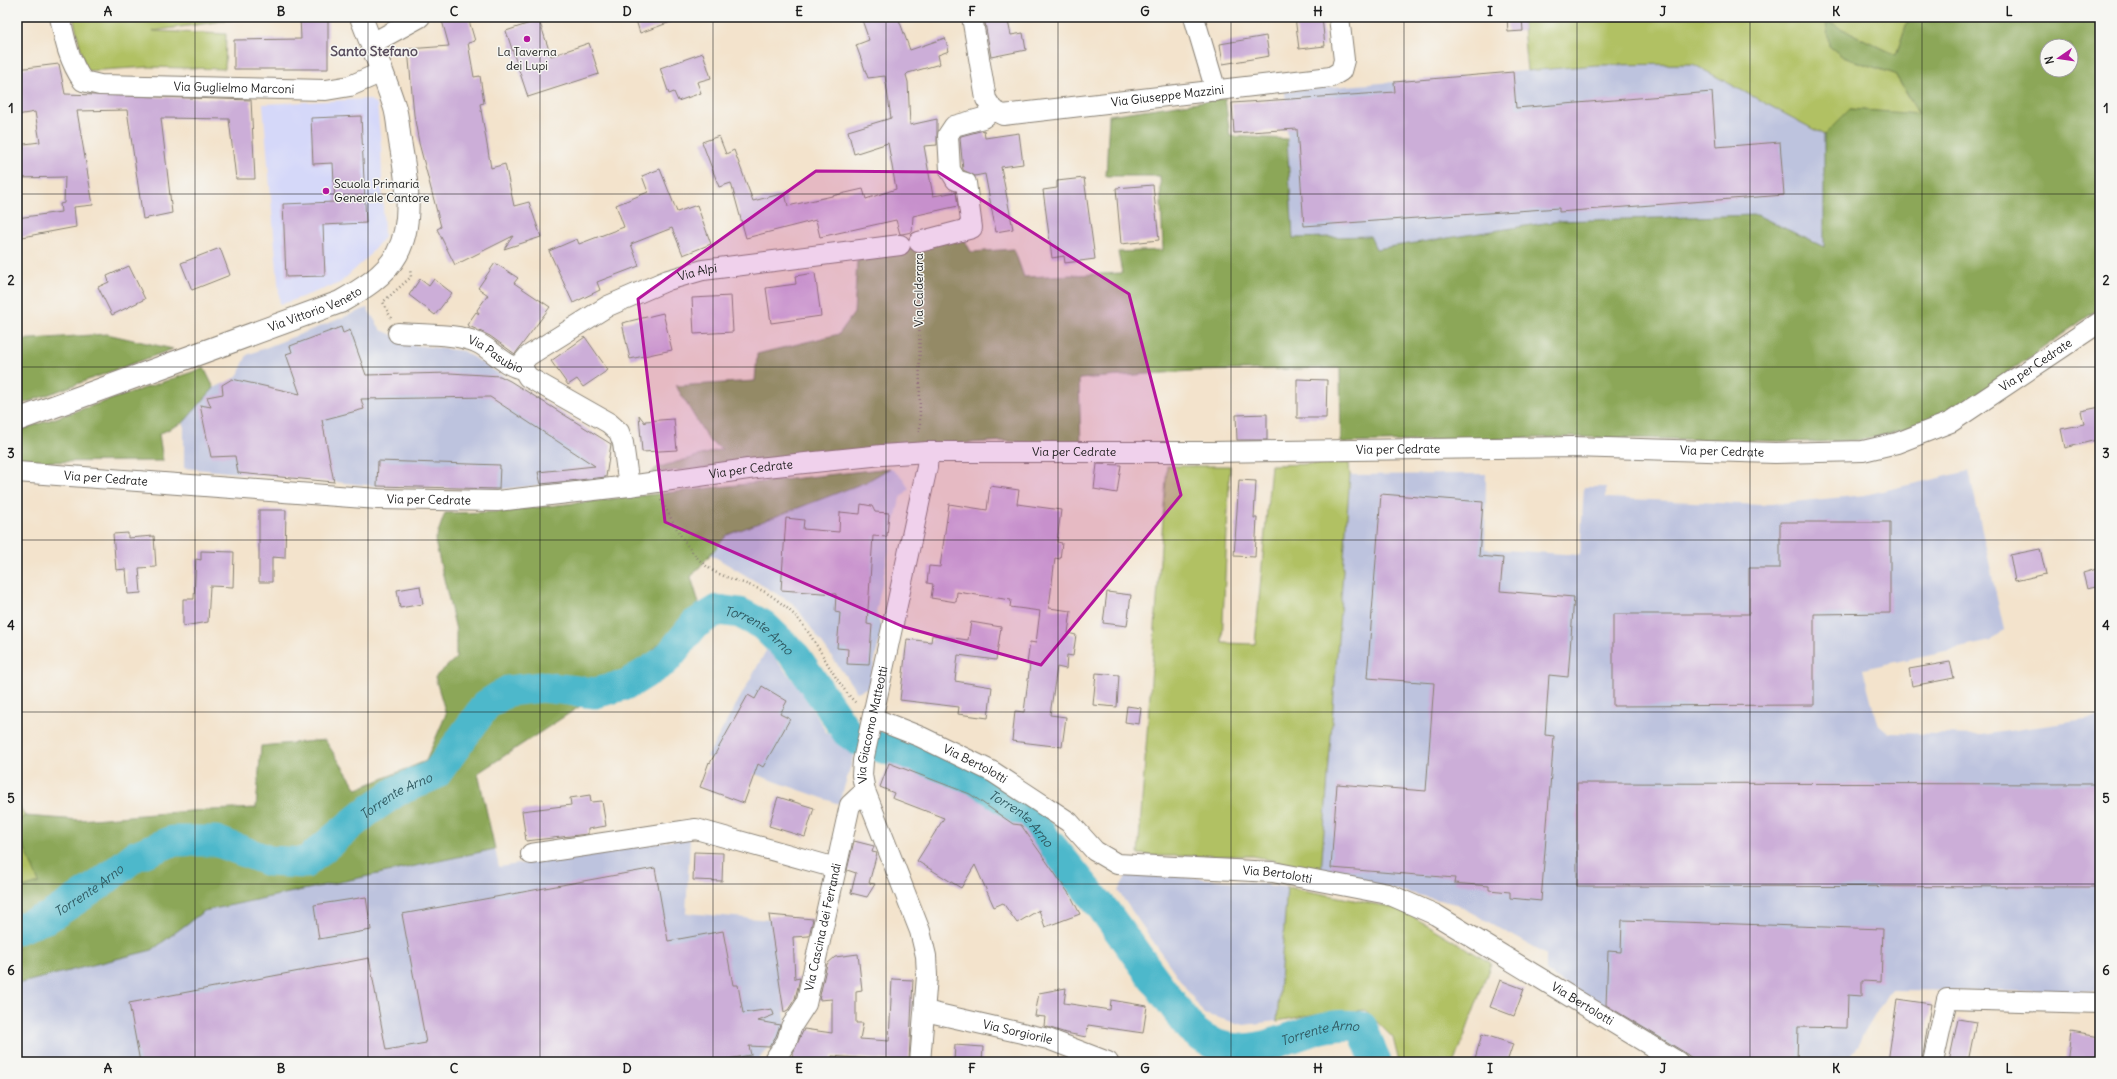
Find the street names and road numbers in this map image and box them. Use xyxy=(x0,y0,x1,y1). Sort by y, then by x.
street label: Via Guglielmo Marconi xyxy=(173,79,295,96)
street label: Via Giuseppe Mazzini xyxy=(1110,81,1225,109)
street label: Via Calderara xyxy=(911,253,926,327)
street label: Via Alpi xyxy=(676,260,718,284)
street label: Via Vittorio Veneto xyxy=(266,283,365,335)
street label: Via Pasubio xyxy=(466,332,525,376)
street label: Via per Cedrate xyxy=(1996,335,2075,394)
street label: Via per Cedrate xyxy=(1356,441,1440,457)
street label: Via per Cedrate xyxy=(1680,442,1764,460)
street label: Via per Cedrate xyxy=(1032,444,1116,459)
street label: Via per Cedrate xyxy=(708,456,793,481)
street label: Via per Cedrate xyxy=(63,468,148,489)
street label: Via per Cedrate xyxy=(387,491,471,508)
street label: Via Giacomo Matteotti xyxy=(854,665,890,785)
street label: Via Bertolotti xyxy=(941,741,1010,786)
street label: Via Cascina dei Ferrandi xyxy=(801,862,844,992)
street label: Via Bertolotti xyxy=(1242,862,1314,886)
street label: Via Bertolotti xyxy=(1549,979,1616,1028)
street label: Via Sorgiorile xyxy=(981,1016,1055,1047)

